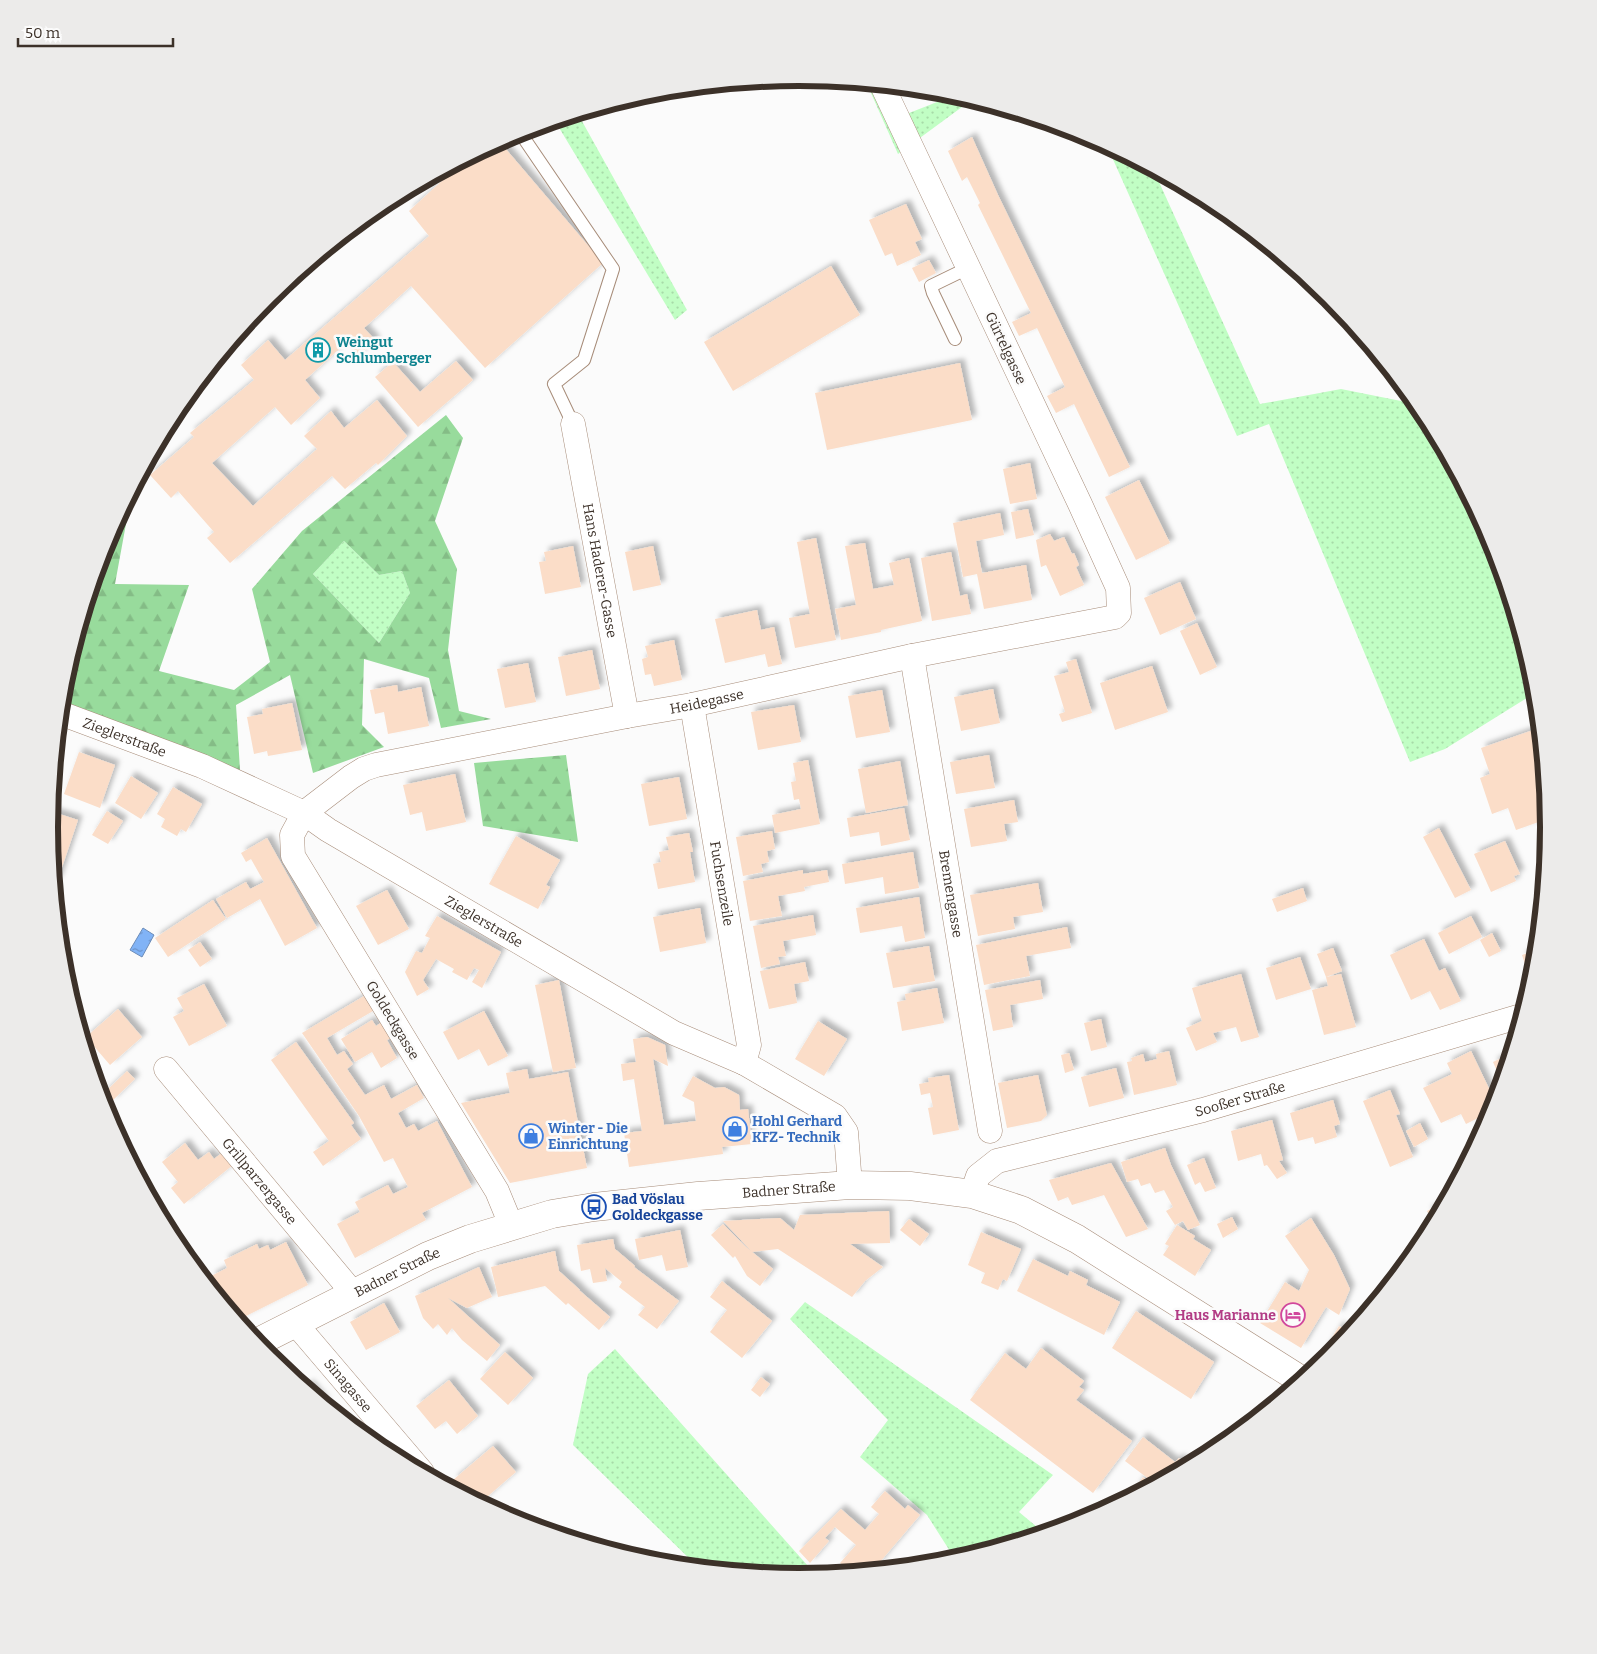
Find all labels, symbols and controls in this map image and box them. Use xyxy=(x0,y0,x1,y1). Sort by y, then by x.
scale bar xyxy=(18,15,172,47)
text: 50 m xyxy=(25,24,61,42)
street label: Gürtelgasse xyxy=(981,309,1030,387)
place label: Weingut Schlumberger xyxy=(336,334,432,367)
building icon: Weingut Schlumberger xyxy=(305,337,331,363)
street label: Hans Haderer-Gasse xyxy=(579,502,620,639)
street label: Heidegasse xyxy=(669,686,745,718)
street label: Zieglerstraße xyxy=(80,714,168,761)
street label: Fuchsenzeile xyxy=(706,840,737,927)
street label: Bremengasse xyxy=(935,849,966,939)
street label: Zieglerstraße xyxy=(442,892,526,951)
street label: Goldeckgasse xyxy=(362,978,423,1063)
street label: Sooßer Straße xyxy=(1193,1078,1287,1121)
place label: Hohl Gerhard KFZ- Technik xyxy=(752,1113,843,1146)
shop icon: Hohl Gerhard KFZ- Technik xyxy=(722,1116,748,1142)
place label: Winter - Die Einrichtung xyxy=(548,1120,628,1153)
shop icon: Winter - Die Einrichtung xyxy=(518,1123,544,1149)
street label: Grillparzergasse xyxy=(218,1135,300,1228)
street label: Badner Straße xyxy=(742,1178,836,1202)
place label: Bad Vöslau Goldeckgasse xyxy=(612,1191,703,1224)
bus stop icon: Bad Vöslau Goldeckgasse xyxy=(581,1194,607,1220)
street label: Badner Straße xyxy=(352,1244,443,1301)
hotel icon: Haus Marianne xyxy=(1280,1302,1306,1328)
place label: Haus Marianne xyxy=(1175,1307,1276,1324)
street label: Sinagasse xyxy=(320,1355,375,1416)

